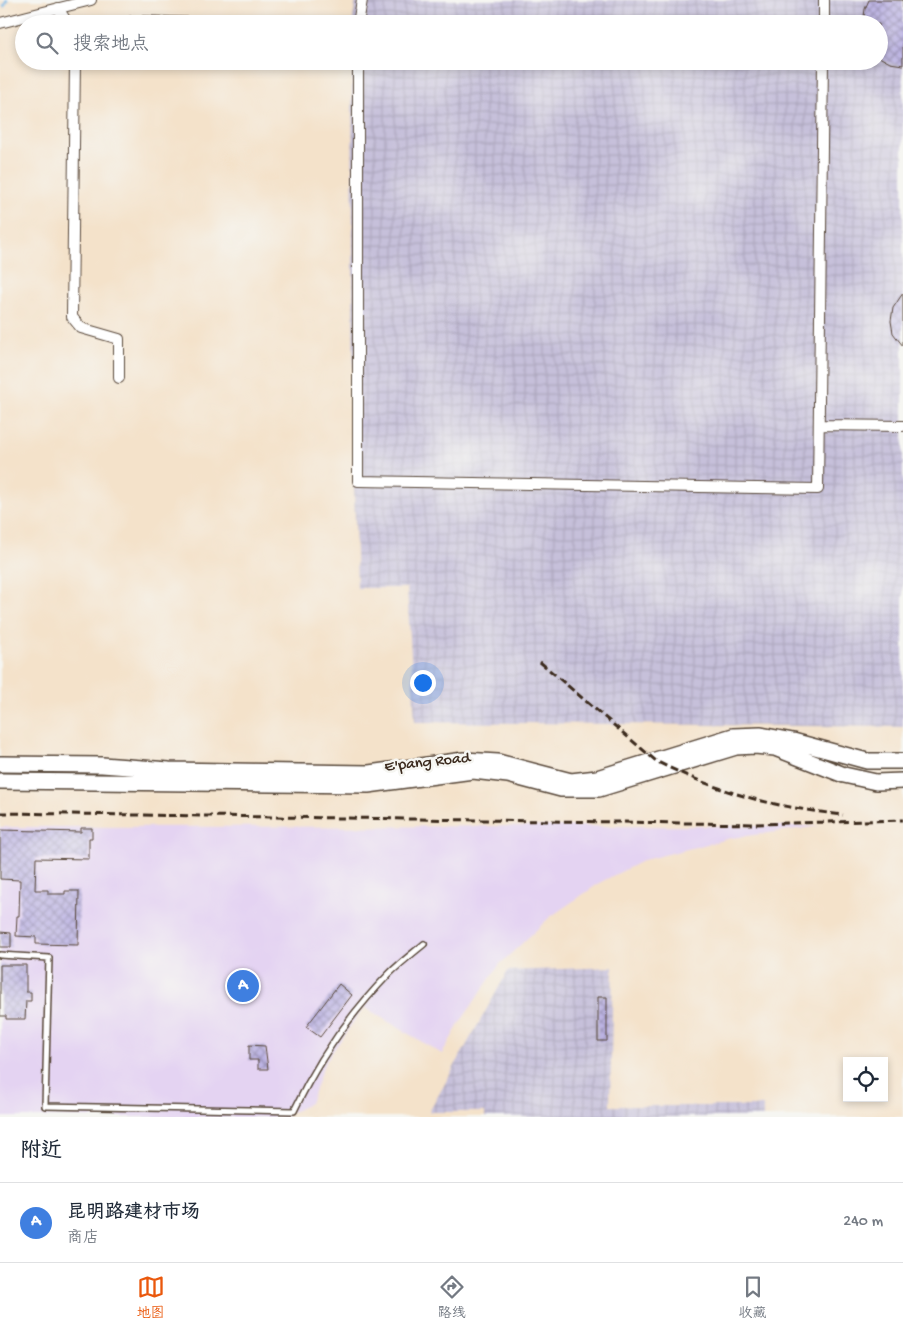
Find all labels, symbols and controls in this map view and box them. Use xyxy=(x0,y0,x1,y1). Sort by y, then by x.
search box xyxy=(15,15,888,70)
icon: search xyxy=(33,29,61,57)
text: 搜索地点 xyxy=(73,34,149,57)
your location xyxy=(410,670,436,696)
street label: E'pang Road xyxy=(383,749,473,777)
pin: A xyxy=(227,967,259,1005)
map controls xyxy=(843,1057,888,1102)
button: locate xyxy=(843,1057,888,1102)
text: 附近 xyxy=(20,1140,62,1165)
text: 昆明路建材市场 xyxy=(67,1202,200,1225)
text: A xyxy=(31,1213,41,1232)
text: 240 m xyxy=(843,1213,883,1232)
text: 商店 xyxy=(67,1230,99,1249)
tab: 地图 xyxy=(137,1273,165,1323)
tab: 路线 xyxy=(438,1273,466,1323)
tab: 收藏 xyxy=(739,1273,767,1323)

